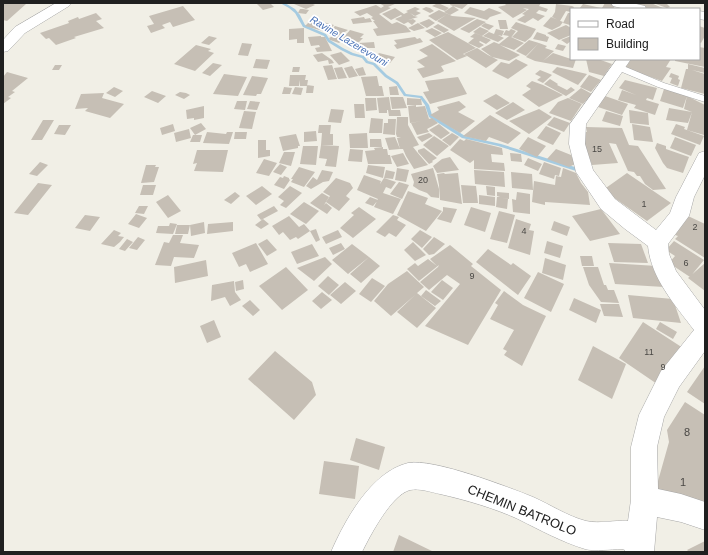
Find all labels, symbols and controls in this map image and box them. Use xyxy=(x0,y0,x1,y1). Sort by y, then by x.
legend xyxy=(570,8,700,60)
water label: Ravine Lazerevouni xyxy=(308,14,390,69)
text: Road xyxy=(606,17,635,31)
text: Building xyxy=(606,37,649,51)
house number: 15 xyxy=(592,144,602,154)
house number: 20 xyxy=(418,175,428,185)
house number: 1 xyxy=(641,199,647,209)
house number: 2 xyxy=(692,222,698,232)
house number: 4 xyxy=(521,226,527,236)
house number: 6 xyxy=(683,258,689,268)
house number: 9 xyxy=(469,271,475,281)
house number: 11 xyxy=(644,347,654,357)
house number: 9 xyxy=(660,362,666,372)
house number: 8 xyxy=(684,426,690,438)
house number: 1 xyxy=(680,476,686,488)
street label: CHEMIN BATROLO xyxy=(465,481,579,539)

